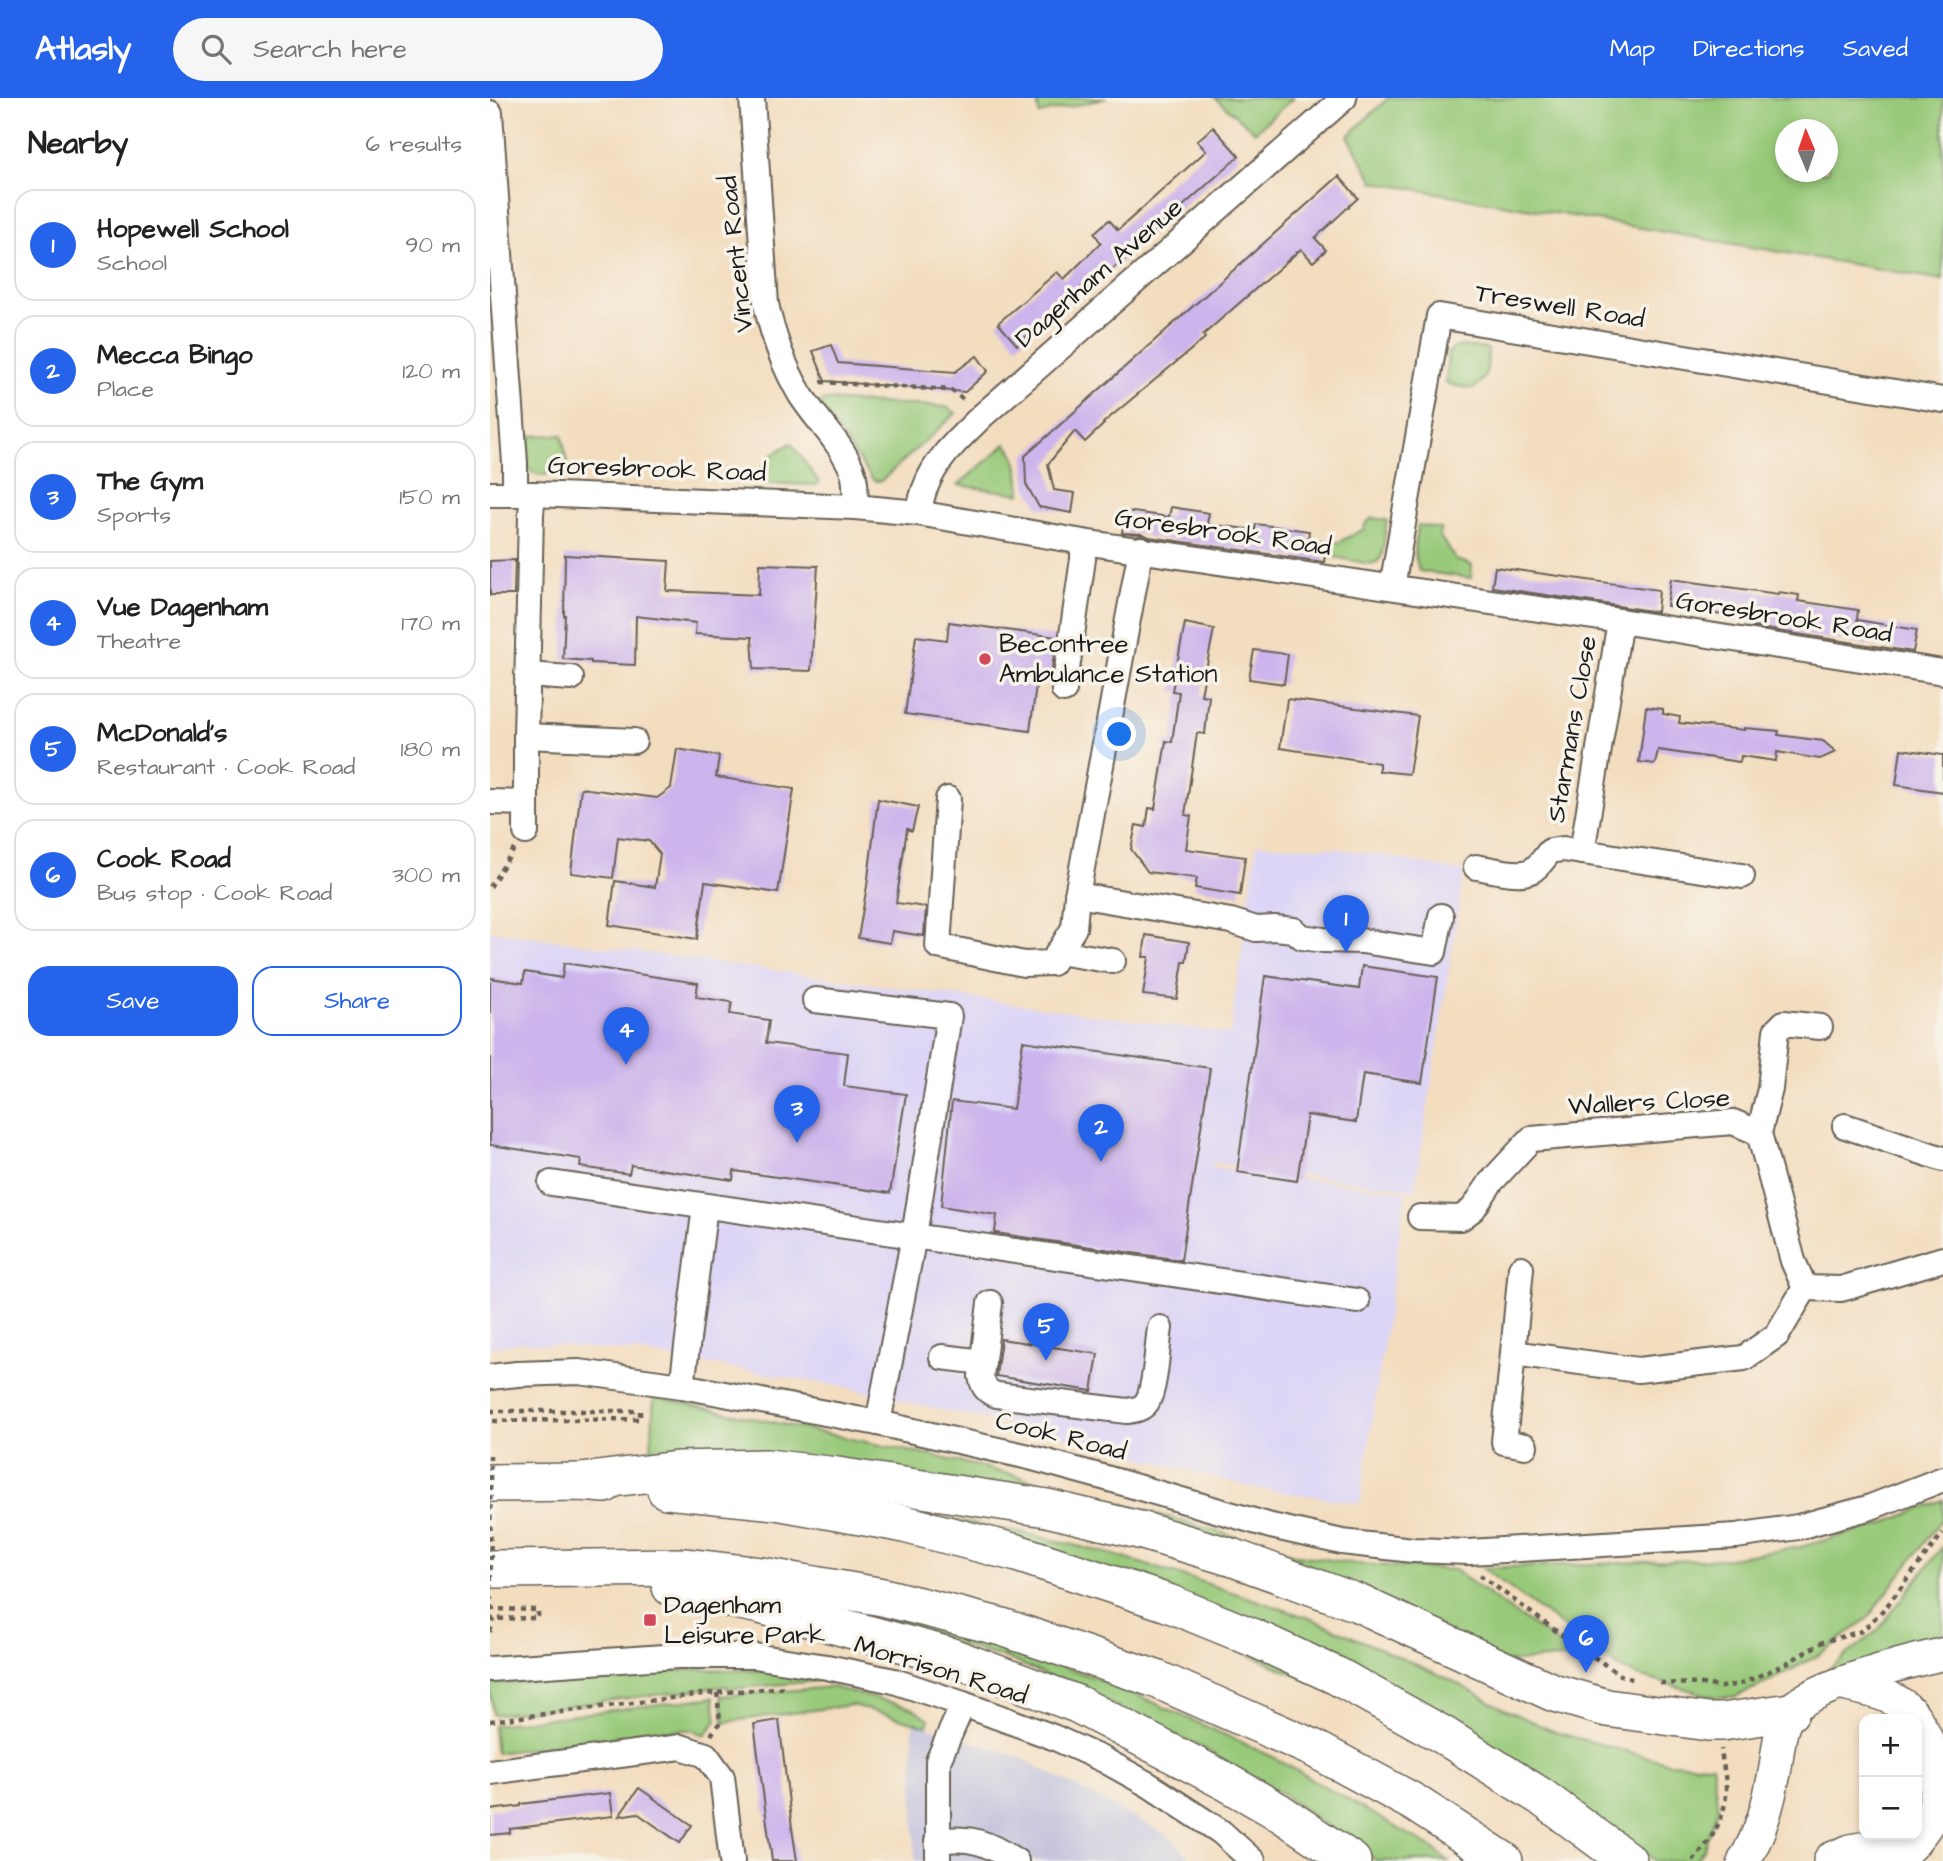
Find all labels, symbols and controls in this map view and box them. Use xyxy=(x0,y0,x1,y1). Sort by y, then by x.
search box xyxy=(173,18,663,81)
text: Atlasly xyxy=(35,26,131,72)
icon: search xyxy=(197,30,235,68)
text: Search here xyxy=(253,31,407,67)
text: Map xyxy=(1610,32,1655,66)
text: Directions xyxy=(1693,32,1805,66)
text: Saved xyxy=(1843,32,1908,66)
north arrow xyxy=(1775,119,1838,182)
text: Nearby xyxy=(28,123,128,165)
text: 6 results xyxy=(366,128,462,160)
street label: Vincent Road xyxy=(710,174,762,334)
street label: Dagenham Avenue xyxy=(1007,190,1192,358)
text: Hopewell School xyxy=(97,211,289,247)
text: 1 xyxy=(52,229,54,261)
text: 90 m xyxy=(405,229,460,261)
text: School xyxy=(97,247,167,279)
street label: Treswell Road xyxy=(1473,275,1647,337)
text: Mecca Bingo xyxy=(97,337,253,373)
text: 2 xyxy=(46,355,60,387)
text: 120 m xyxy=(402,355,460,387)
text: Place xyxy=(97,373,154,405)
street label: Goresbrook Road xyxy=(547,447,767,491)
text: The Gym xyxy=(97,463,203,499)
text: 3 xyxy=(47,481,59,513)
text: 150 m xyxy=(399,481,460,513)
text: Sports xyxy=(97,499,171,531)
street label: Goresbrook Road xyxy=(1112,499,1334,565)
street label: Goresbrook Road xyxy=(1673,582,1895,652)
text: Vue Dagenham xyxy=(97,589,268,625)
text: 4 xyxy=(45,607,61,639)
text: 170 m xyxy=(401,607,460,639)
text: Theatre xyxy=(97,625,181,657)
place label: Becontree Ambulance Station xyxy=(999,626,1217,692)
street label: Starmans Close xyxy=(1538,633,1606,825)
marker: Becontree Ambulance Station xyxy=(977,651,993,667)
text: McDonald's xyxy=(97,715,227,751)
your location xyxy=(1102,717,1136,751)
text: 5 xyxy=(45,733,61,765)
text: 180 m xyxy=(401,733,460,765)
text: Restaurant · Cook Road xyxy=(97,751,355,783)
text: Cook Road xyxy=(97,841,231,877)
text: 6 xyxy=(46,859,60,891)
text: 300 m xyxy=(392,859,460,891)
text: Bus stop · Cook Road xyxy=(97,877,332,909)
pin: 1 xyxy=(1323,895,1369,953)
button: Save xyxy=(28,966,238,1036)
button: Share xyxy=(252,966,462,1036)
pin: 4 xyxy=(603,1007,649,1065)
street label: Wallers Close xyxy=(1567,1080,1731,1124)
pin: 3 xyxy=(774,1085,820,1143)
pin: 2 xyxy=(1078,1104,1124,1162)
pin: 5 xyxy=(1023,1303,1069,1361)
street label: Cook Road xyxy=(992,1402,1130,1470)
place label: Dagenham Leisure Park xyxy=(664,1587,825,1653)
marker: Dagenham Leisure Park xyxy=(642,1612,658,1628)
pin: 6 xyxy=(1563,1615,1609,1673)
street label: Morrison Road xyxy=(850,1627,1032,1713)
map controls xyxy=(1859,1714,1922,1840)
button: + xyxy=(1859,1714,1922,1777)
button: − xyxy=(1859,1777,1922,1840)

